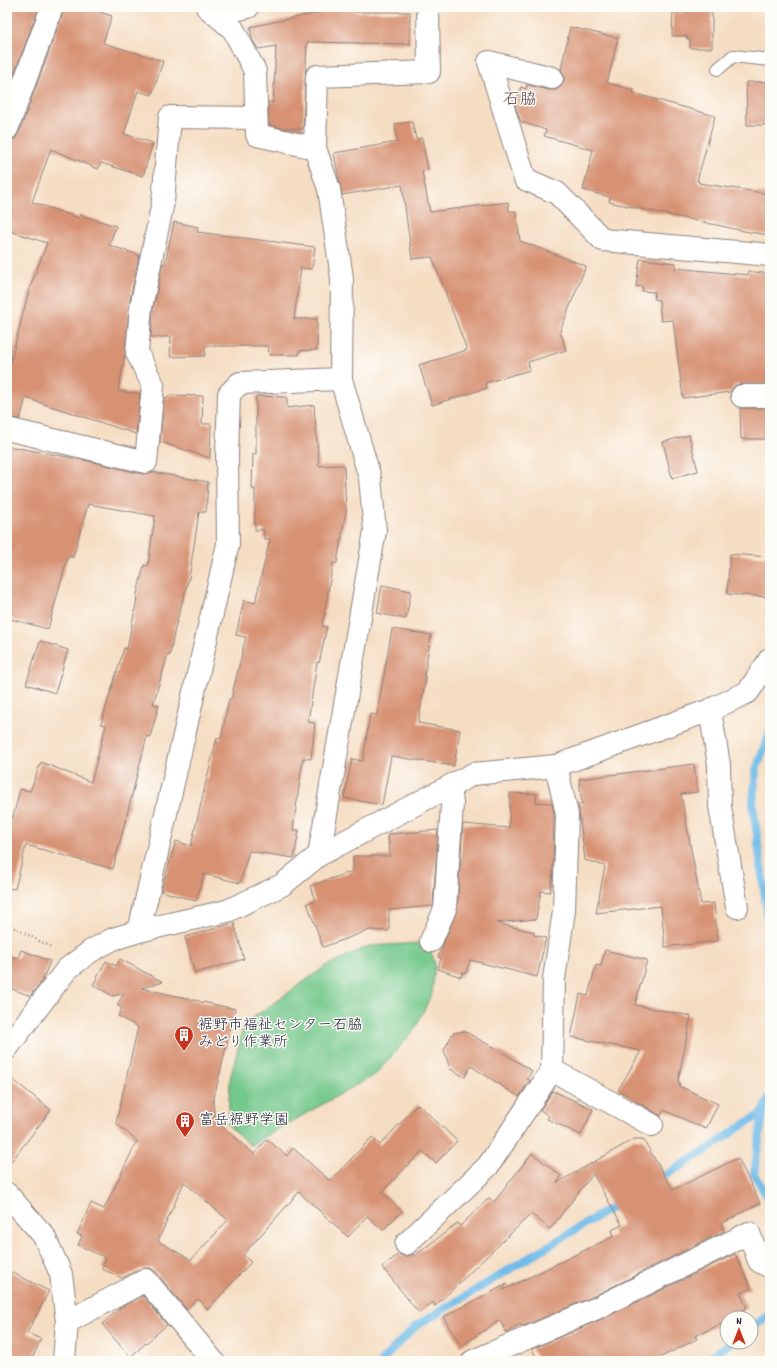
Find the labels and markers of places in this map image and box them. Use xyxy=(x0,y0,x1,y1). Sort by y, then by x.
place label: 裾野市福祉センター石脇 みどり作業所 xyxy=(198,1015,362,1054)
building icon: 裾野市福祉センター石脇 みどり作業所 xyxy=(173,1024,195,1052)
building icon: 富岳裾野学園 xyxy=(174,1110,196,1138)
place label: 富岳裾野学園 xyxy=(199,1110,289,1132)

